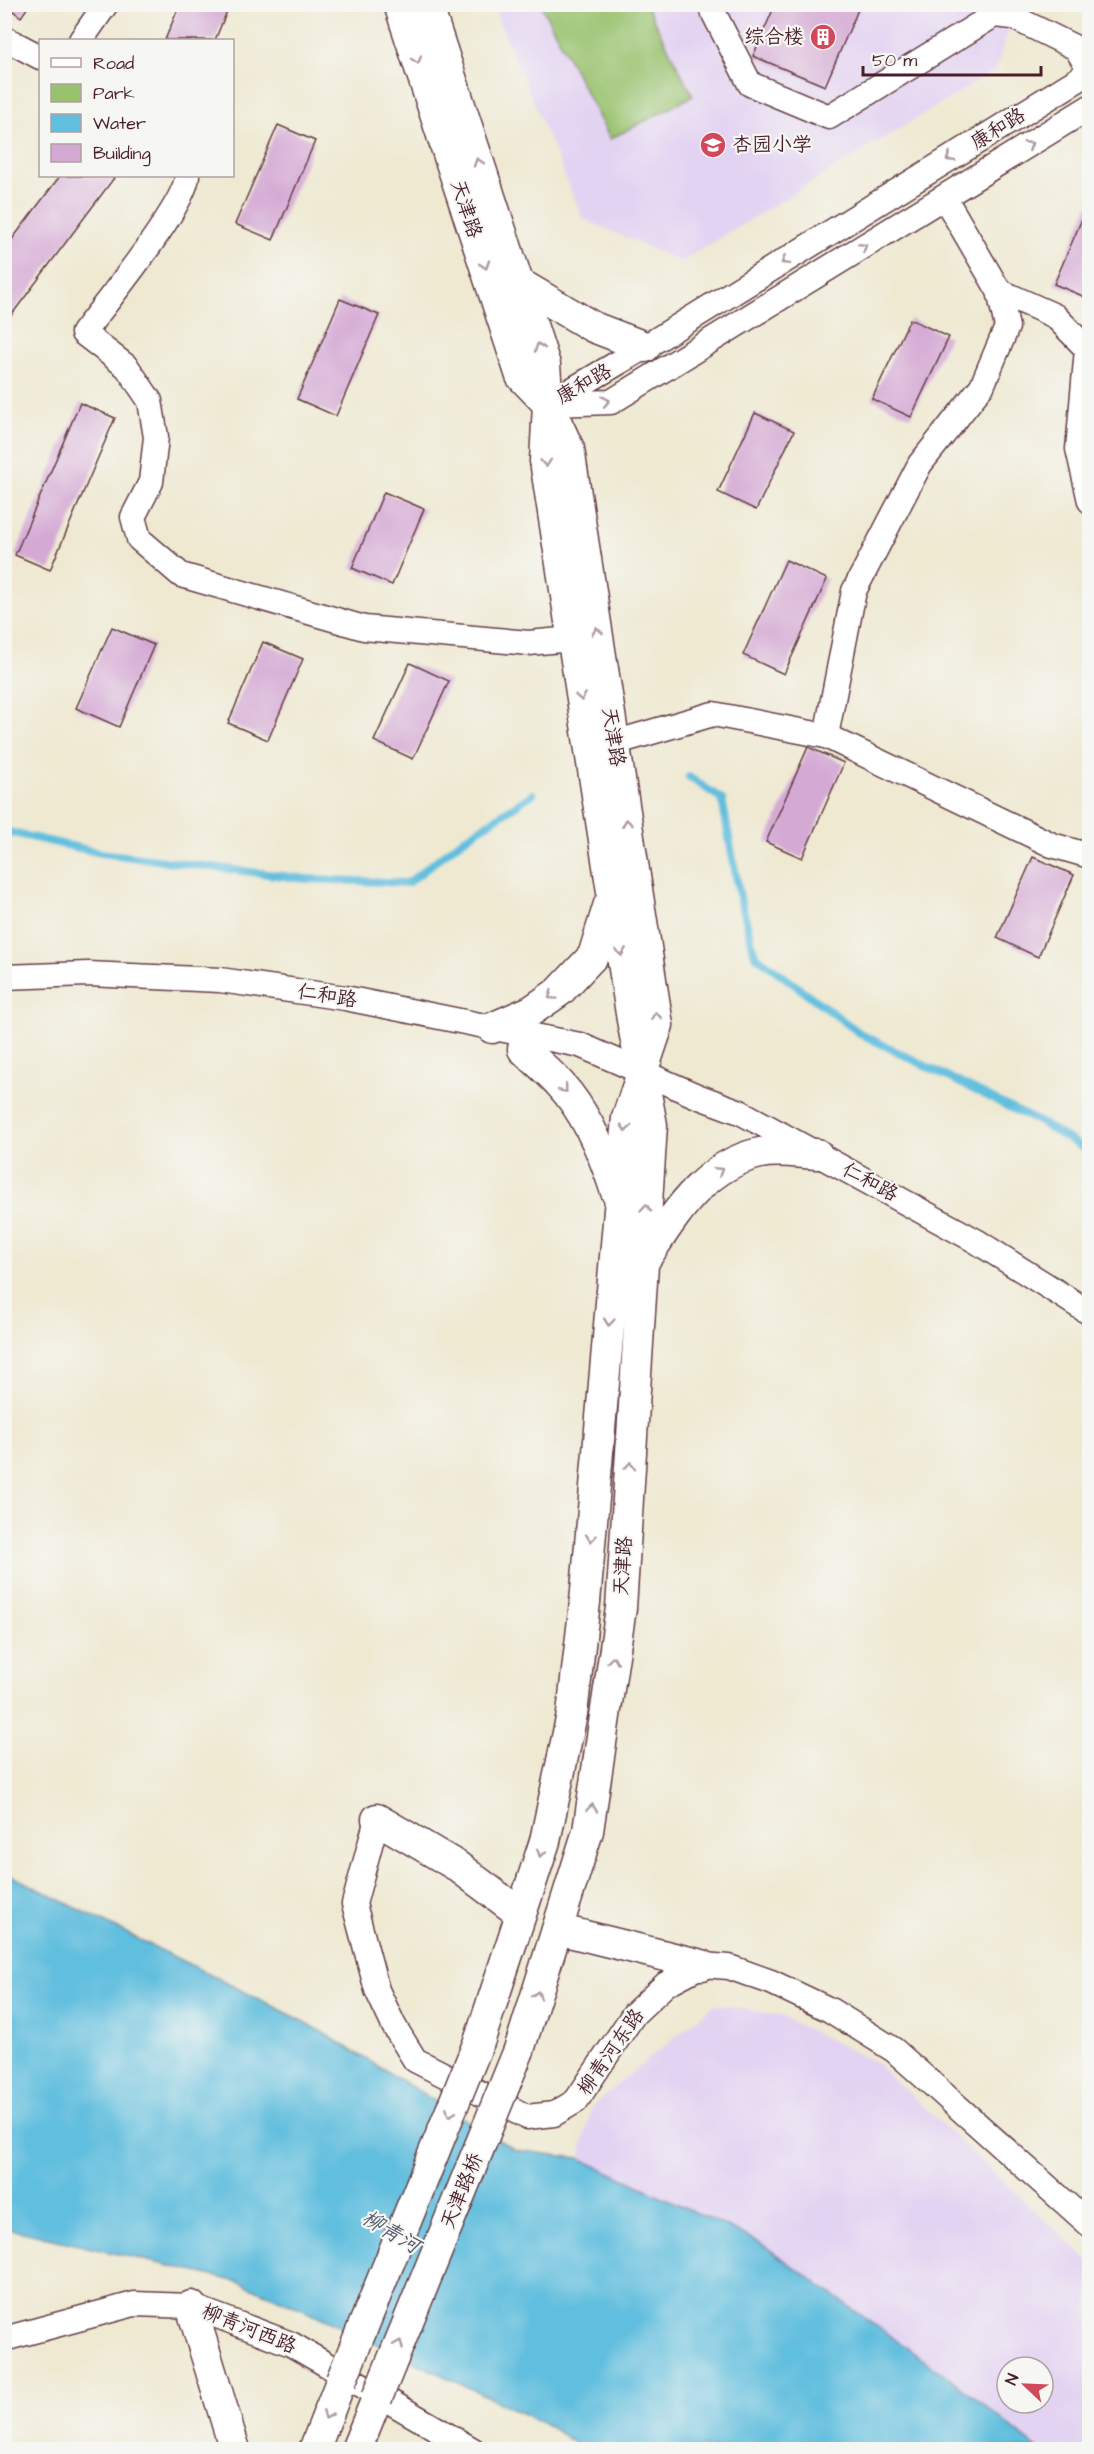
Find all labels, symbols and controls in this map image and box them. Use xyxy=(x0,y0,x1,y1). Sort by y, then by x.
building icon: 综合楼 xyxy=(808,22,838,52)
place label: 综合楼 xyxy=(744,23,804,51)
legend xyxy=(39,39,234,177)
scale bar xyxy=(863,39,1042,77)
text: 50 m xyxy=(872,48,917,73)
text: Road xyxy=(93,51,134,76)
one-way arrow xyxy=(410,54,423,65)
text: Park xyxy=(93,81,135,106)
street label: 康和路 xyxy=(965,101,1032,157)
text: Water xyxy=(93,111,146,136)
school or university icon: 杏园小学 xyxy=(698,130,728,160)
place label: 杏园小学 xyxy=(732,131,812,159)
one-way arrow xyxy=(1023,140,1033,152)
text: Building xyxy=(93,141,151,167)
one-way arrow xyxy=(946,151,957,162)
one-way arrow xyxy=(473,157,485,168)
street label: 天津路 xyxy=(443,176,489,243)
one-way arrow xyxy=(857,242,867,254)
one-way arrow xyxy=(781,253,791,265)
one-way arrow xyxy=(477,259,490,270)
one-way arrow xyxy=(534,342,547,353)
street label: 康和路 xyxy=(551,356,618,411)
one-way arrow xyxy=(601,395,611,408)
one-way arrow xyxy=(539,458,552,467)
one-way arrow xyxy=(591,626,603,635)
one-way arrow xyxy=(575,692,587,702)
street label: 天津路 xyxy=(594,705,632,770)
one-way arrow xyxy=(621,819,633,828)
one-way arrow xyxy=(614,947,626,957)
street label: 仁和路 xyxy=(295,977,360,1015)
one-way arrow xyxy=(548,989,559,1000)
one-way arrow xyxy=(650,1012,663,1021)
one-way arrow xyxy=(557,1083,568,1094)
one-way arrow xyxy=(620,1124,633,1133)
street label: 仁和路 xyxy=(837,1156,904,1209)
one-way arrow xyxy=(713,1167,723,1179)
one-way arrow xyxy=(640,1204,653,1213)
one-way arrow xyxy=(603,1318,616,1327)
one-way arrow xyxy=(623,1461,636,1470)
one-way arrow xyxy=(585,1533,598,1542)
street label: 天津路 xyxy=(607,1534,639,1597)
one-way arrow xyxy=(607,1655,619,1665)
one-way arrow xyxy=(585,1803,597,1812)
one-way arrow xyxy=(536,1847,548,1858)
one-way arrow xyxy=(529,1990,542,2000)
street label: 柳青河东路 xyxy=(571,2002,652,2101)
one-way arrow xyxy=(445,2106,457,2117)
street label: 天津路桥 xyxy=(434,2149,490,2233)
water label: 柳青河 xyxy=(357,2203,428,2262)
street label: 柳青河西路 xyxy=(197,2297,302,2361)
one-way arrow xyxy=(392,2339,404,2350)
north arrow xyxy=(995,2355,1055,2415)
text: N xyxy=(1000,2371,1024,2388)
one-way arrow xyxy=(322,2409,334,2420)

